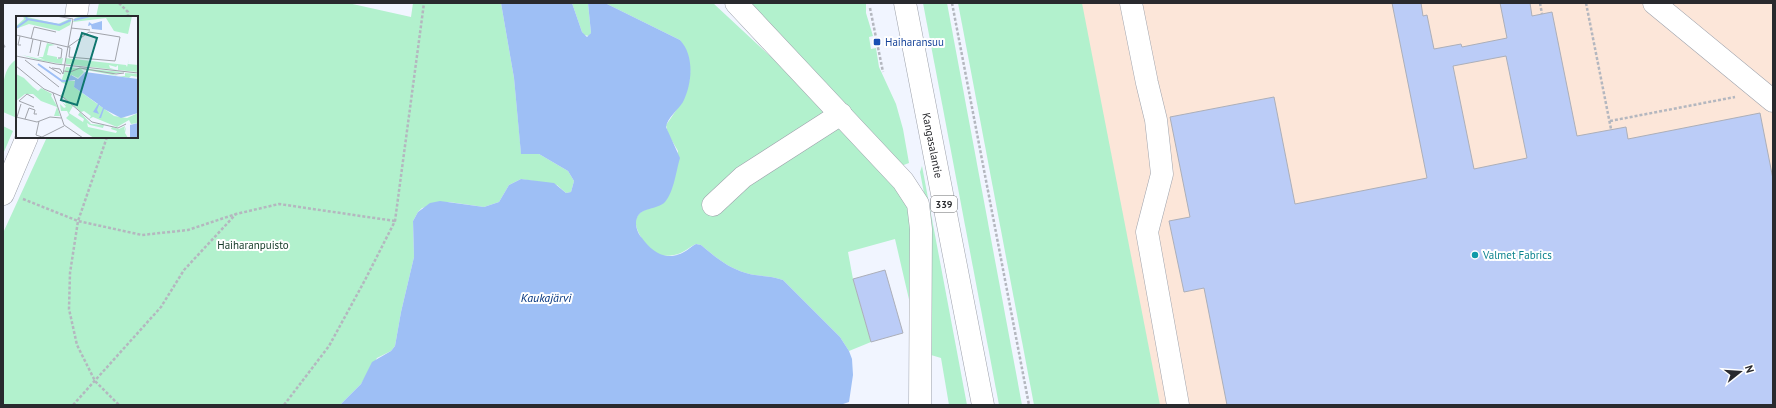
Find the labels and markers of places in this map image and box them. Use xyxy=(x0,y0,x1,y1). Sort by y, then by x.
place label: Haiharansuu xyxy=(885,35,944,49)
marker: Haiharansuu xyxy=(872,37,882,47)
place label: Valmet Fabrics xyxy=(1482,248,1552,262)
marker: Valmet Fabrics xyxy=(1470,250,1480,260)

